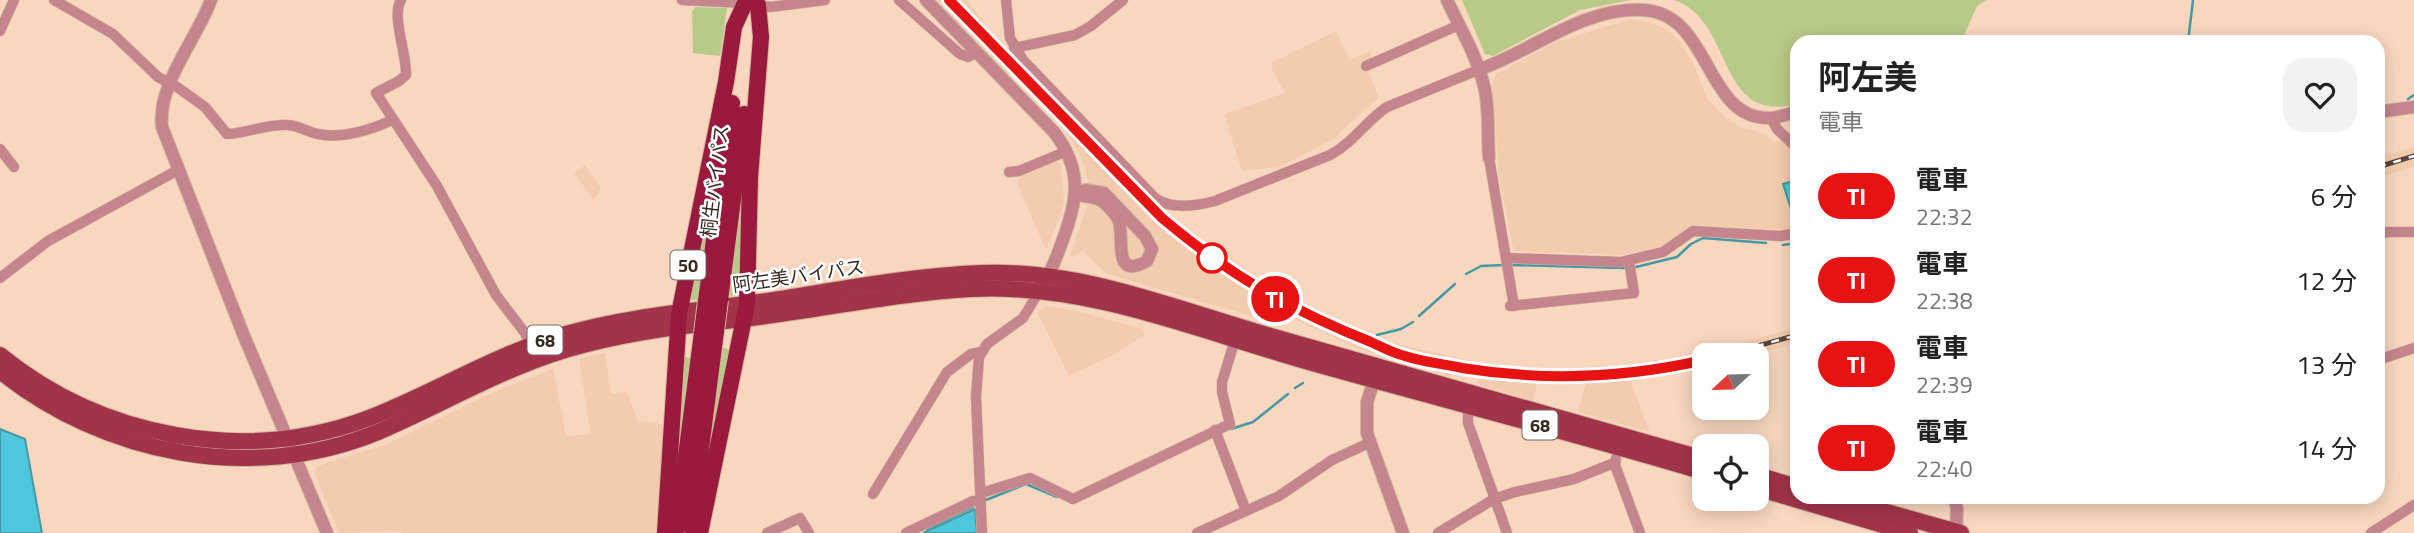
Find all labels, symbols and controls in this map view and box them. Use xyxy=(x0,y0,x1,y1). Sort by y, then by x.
text: 阿左美 xyxy=(1818,52,1917,102)
button: heart xyxy=(2283,58,2357,132)
text: 電車 xyxy=(1818,104,1864,139)
street label: 桐生バイパス xyxy=(693,123,735,239)
text: 電車 xyxy=(1916,160,1968,199)
text: 6 分 xyxy=(2311,177,2357,216)
text: TI xyxy=(1847,178,1866,214)
text: 22:32 xyxy=(1916,199,1973,234)
unlabelled marker xyxy=(1197,243,1227,273)
text: 電車 xyxy=(1916,244,1968,283)
road number: 50 xyxy=(670,250,706,279)
street label: 阿左美バイパス xyxy=(730,251,866,299)
text: 12 分 xyxy=(2296,261,2357,300)
text: TI xyxy=(1847,262,1866,298)
line badge: TI xyxy=(1244,276,1306,322)
text: TI xyxy=(1265,281,1285,317)
text: 22:38 xyxy=(1916,283,1973,318)
road number: 68 xyxy=(528,326,562,354)
text: 電車 xyxy=(1916,328,1968,367)
north arrow xyxy=(1692,343,1769,420)
map controls xyxy=(1692,343,1769,511)
text: 13 分 xyxy=(2296,345,2357,384)
text: TI xyxy=(1847,346,1866,382)
text: 22:39 xyxy=(1916,367,1973,402)
road number: 68 xyxy=(1522,410,1558,440)
text: 電車 xyxy=(1916,412,1968,451)
text: 14 分 xyxy=(2296,429,2357,468)
text: TI xyxy=(1847,430,1866,466)
button: locate xyxy=(1692,434,1769,511)
text: 22:40 xyxy=(1916,451,1973,486)

